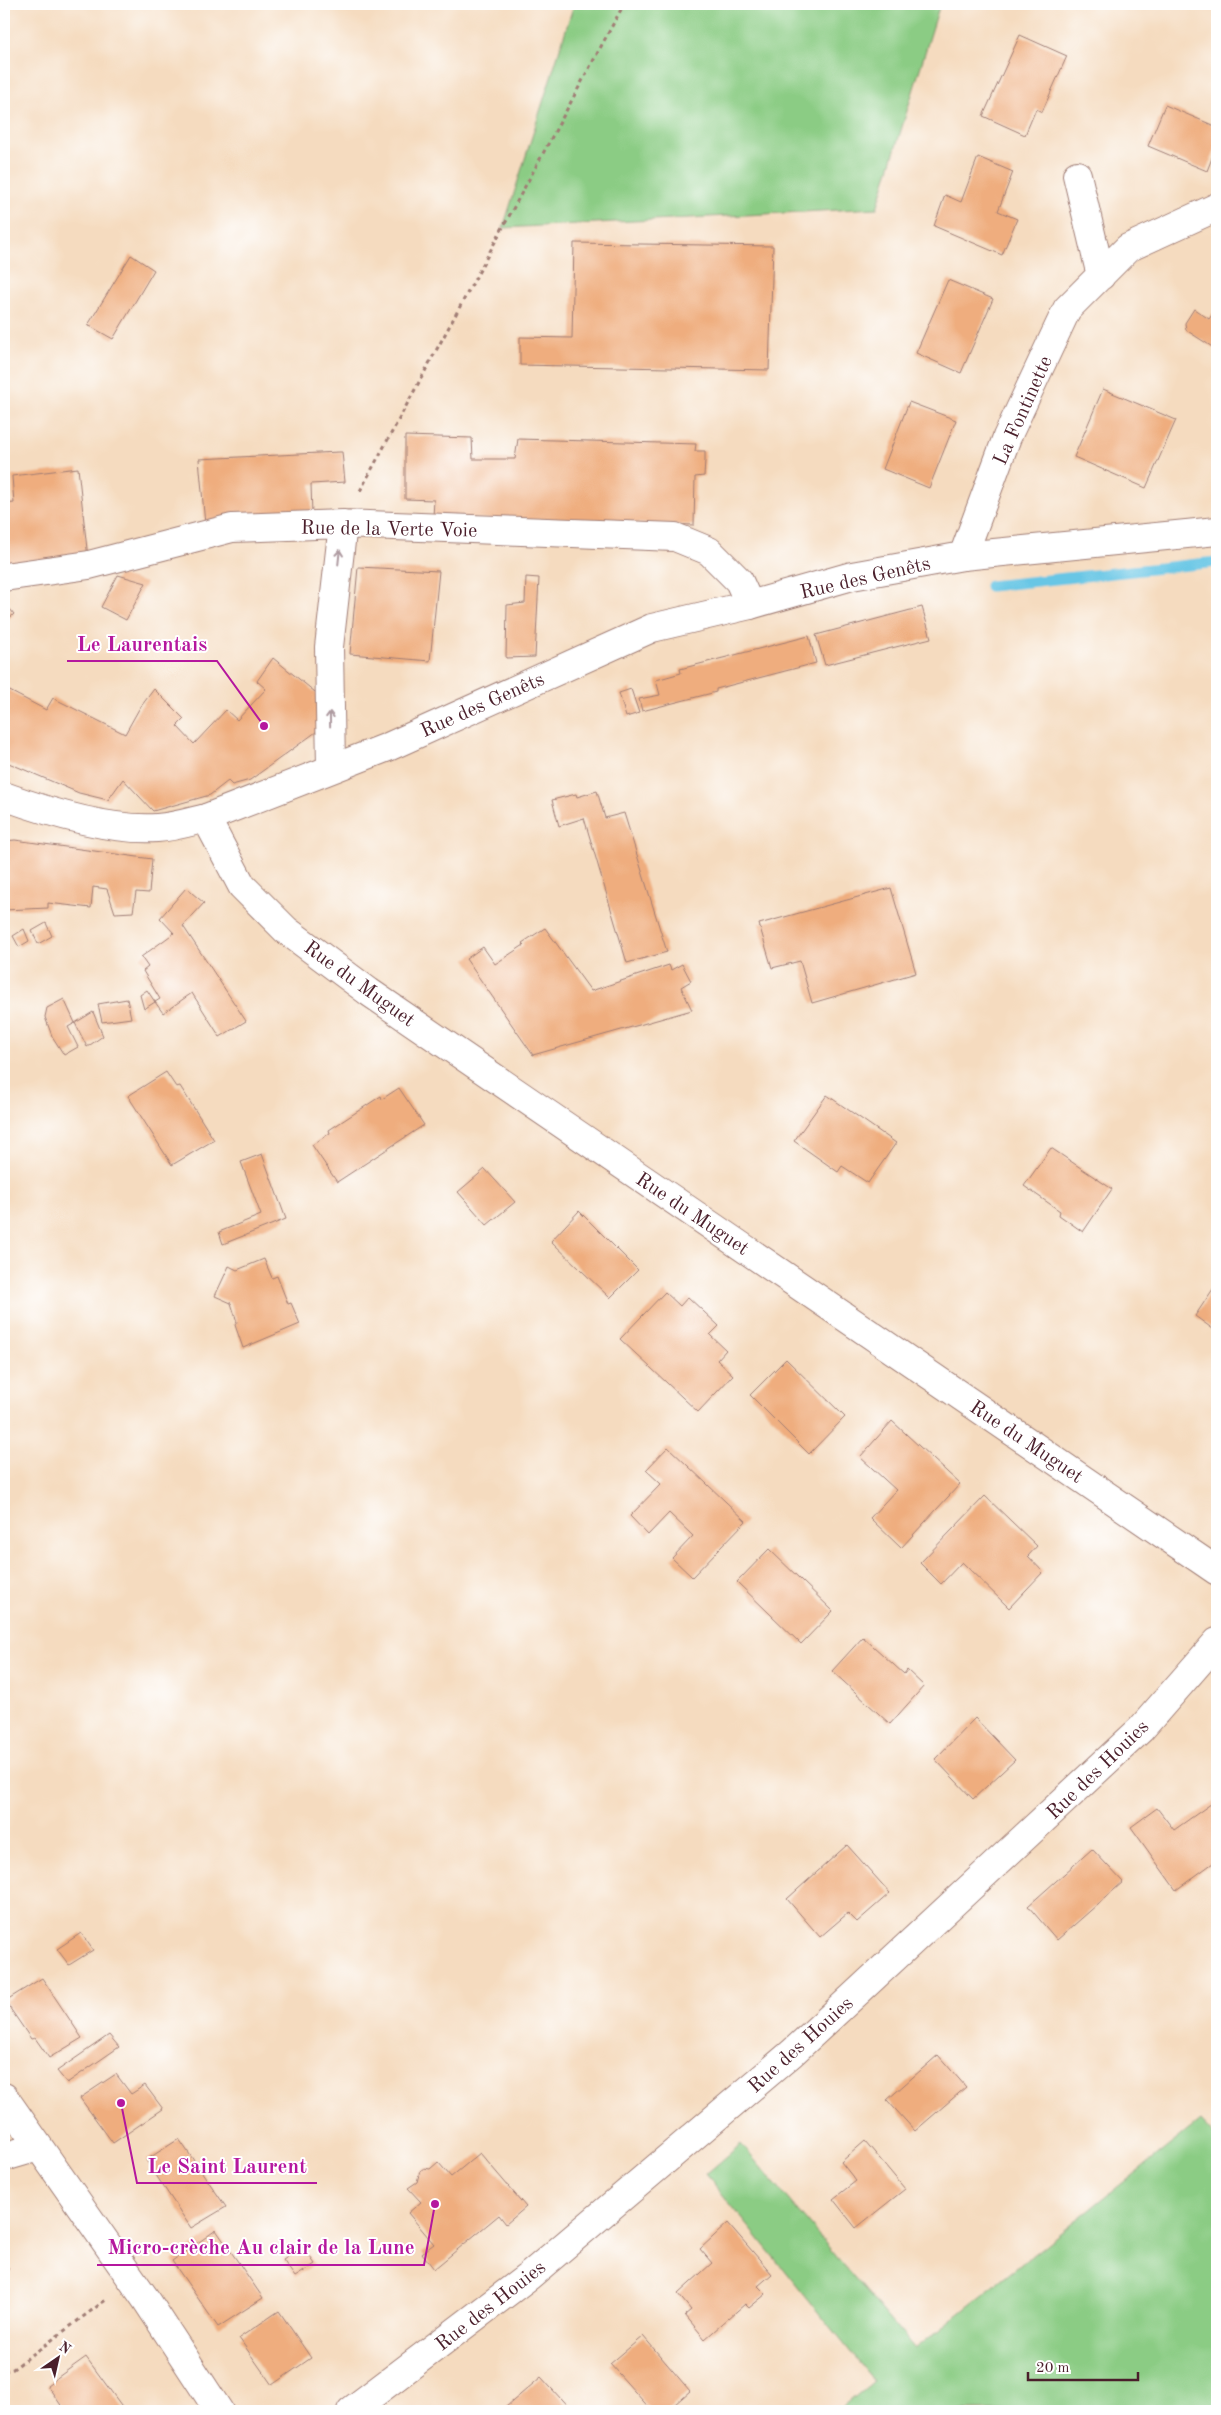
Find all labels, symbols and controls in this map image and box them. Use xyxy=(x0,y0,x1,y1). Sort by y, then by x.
street label: La Fontinette xyxy=(991,353,1057,468)
street label: Rue de la Verte Voie xyxy=(300,518,477,542)
one-way arrow xyxy=(334,550,344,566)
street label: Rue des Genêts xyxy=(798,554,932,604)
callout: Le Laurentais xyxy=(67,625,217,661)
text: Le Laurentais xyxy=(77,635,207,656)
street label: Rue des Genêts xyxy=(418,670,548,742)
one-way arrow xyxy=(325,712,335,728)
street label: Rue du Muguet xyxy=(300,938,418,1031)
street label: Rue du Muguet xyxy=(632,1170,752,1260)
street label: Rue du Muguet xyxy=(966,1398,1086,1488)
street label: Rue des Houies xyxy=(1043,1717,1153,1824)
street label: Rue des Houies xyxy=(745,1993,858,2098)
callout: Le Saint Laurent xyxy=(137,2147,317,2183)
text: Le Saint Laurent xyxy=(147,2157,307,2178)
callout: Micro-crèche Au clair de la Lune xyxy=(97,2229,424,2265)
text: Micro-crèche Au clair de la Lune xyxy=(107,2238,415,2259)
street label: Rue des Houies xyxy=(433,2258,550,2356)
north arrow xyxy=(32,2332,82,2382)
text: N xyxy=(56,2339,73,2357)
scale bar xyxy=(1028,2350,1138,2382)
text: 20 m xyxy=(1036,2361,1070,2376)

